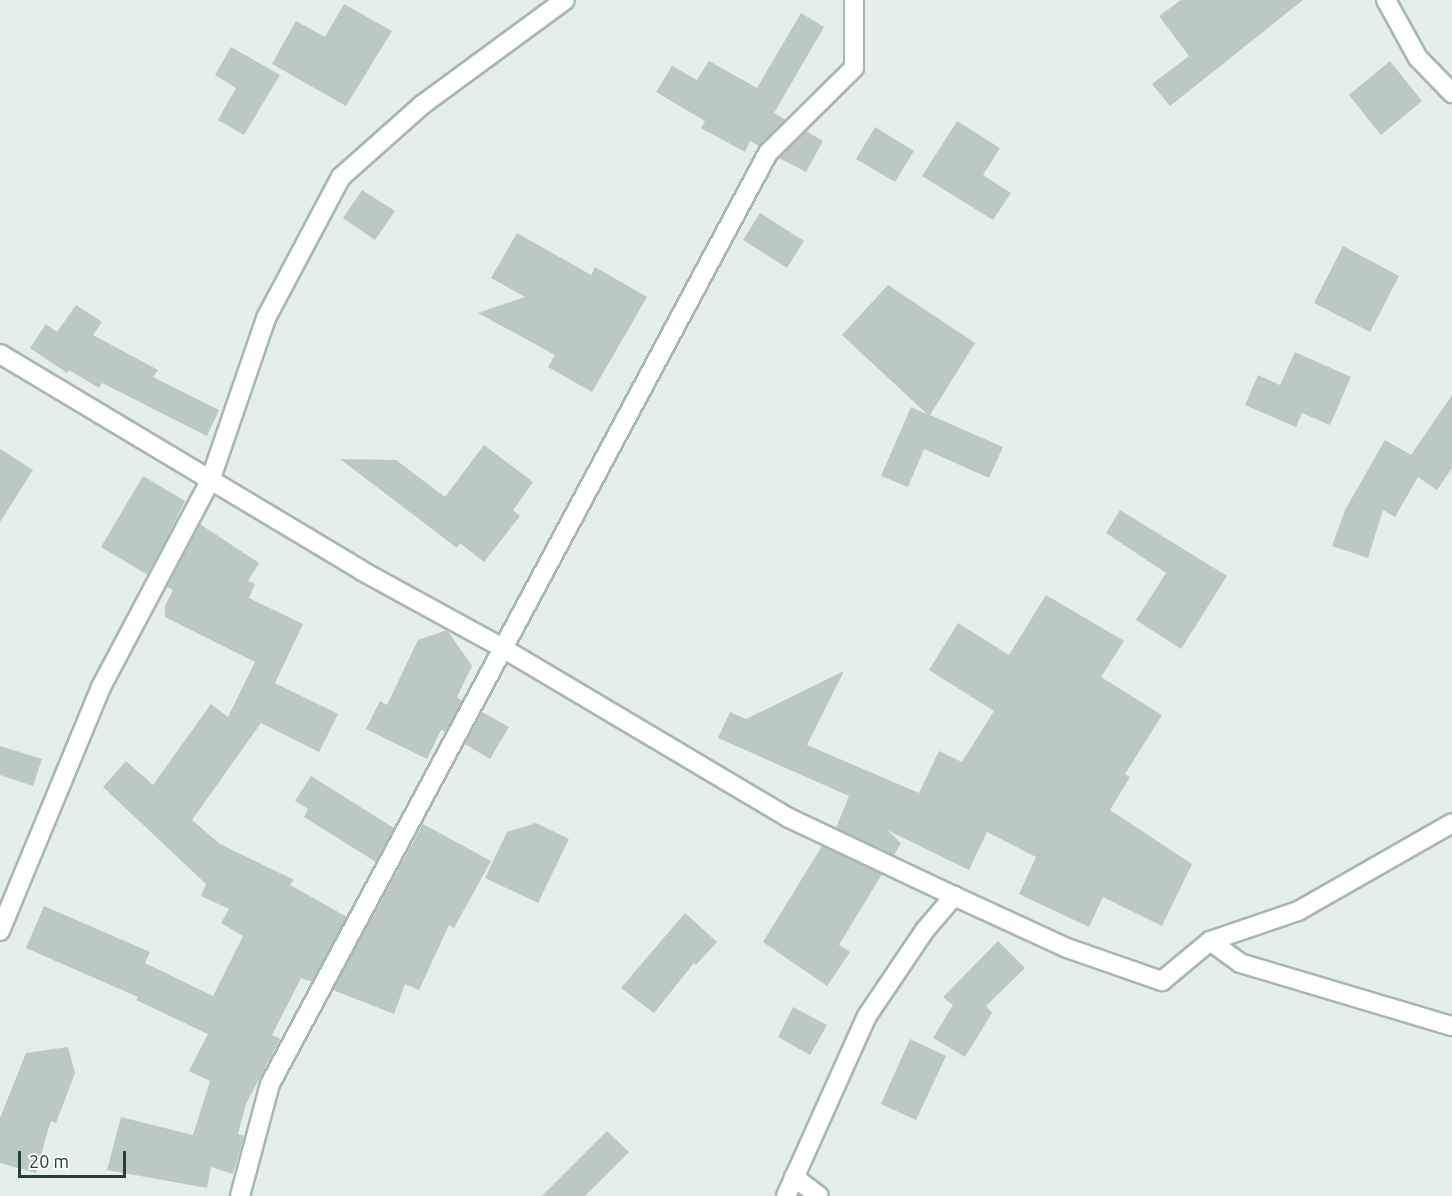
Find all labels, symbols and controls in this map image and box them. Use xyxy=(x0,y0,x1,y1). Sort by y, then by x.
scale bar xyxy=(21,1139,129,1177)
text: 20 m xyxy=(29,1151,69,1171)

